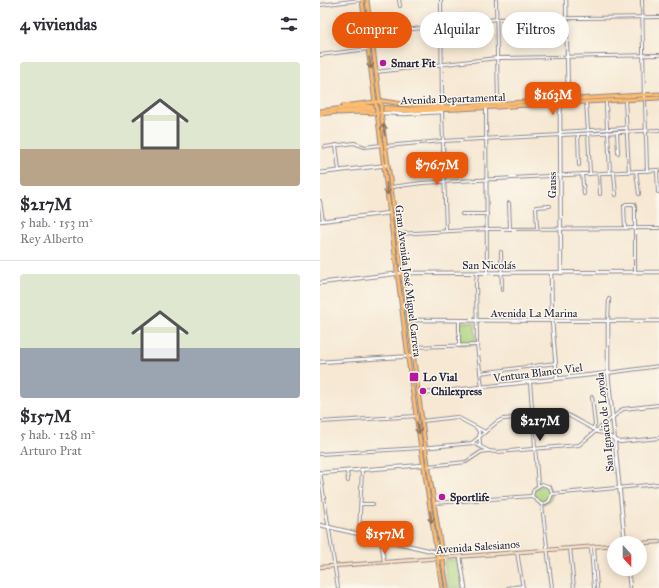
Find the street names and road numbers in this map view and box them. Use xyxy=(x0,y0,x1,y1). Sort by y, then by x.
street label: Avenida Departamental xyxy=(399,91,506,107)
street label: Gauss xyxy=(546,172,559,198)
street label: Gran Avenida José Miguel Carrera xyxy=(391,204,424,358)
street label: San Nicolás xyxy=(462,259,516,272)
street label: Avenida La Marina xyxy=(489,307,578,320)
street label: Ventura Blanco Viel xyxy=(492,361,583,385)
street label: San Ignacio de Loyola xyxy=(593,371,617,472)
street label: Avenida Salesianos xyxy=(435,538,520,556)

